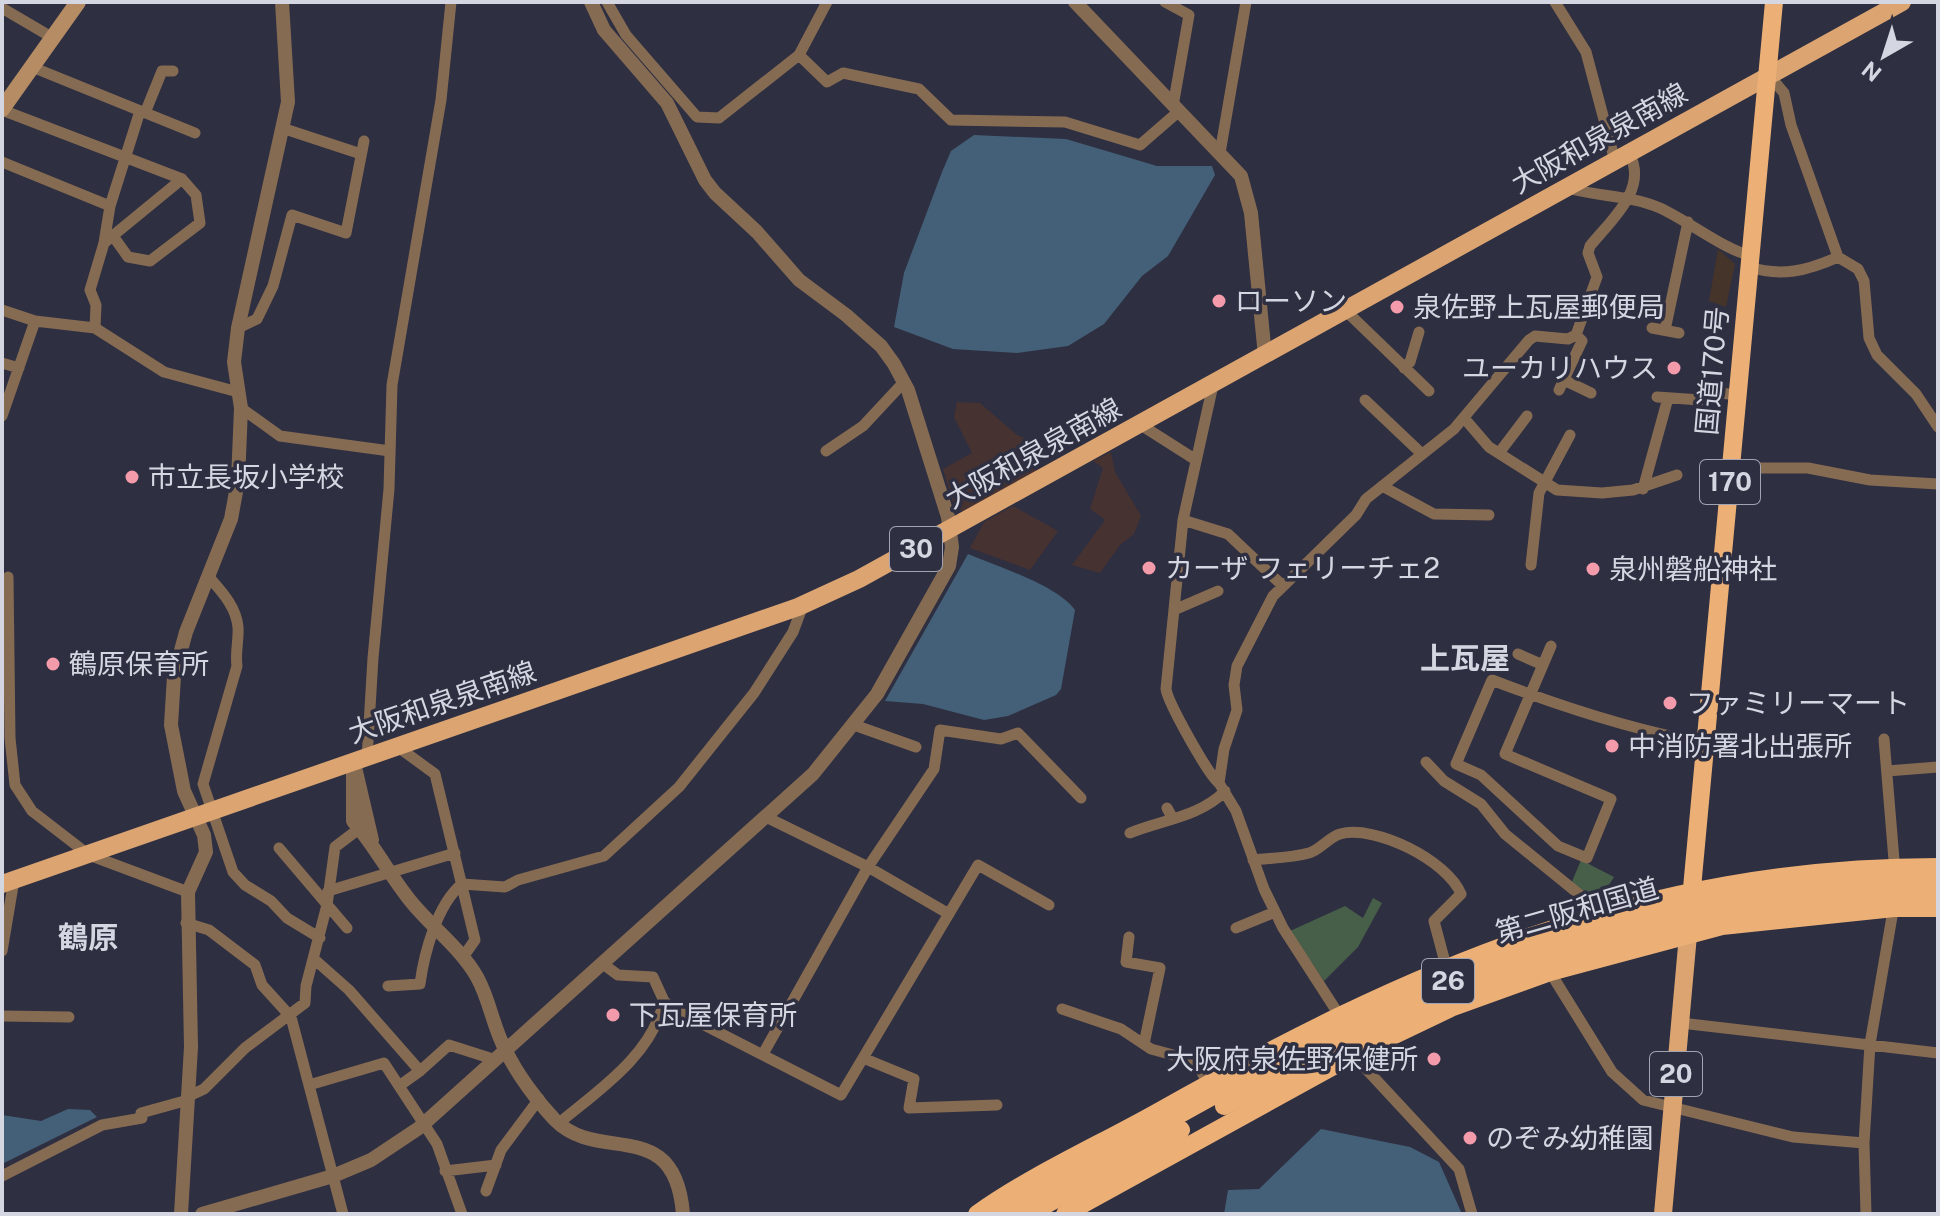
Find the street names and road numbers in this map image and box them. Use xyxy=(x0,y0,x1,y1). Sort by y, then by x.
street label: 大阪和泉泉南線 xyxy=(1505,76,1692,200)
street label: 国道170号 xyxy=(1689,305,1734,437)
street label: 大阪和泉泉南線 xyxy=(939,391,1126,515)
road number: 170 xyxy=(1700,460,1760,504)
road number: 30 xyxy=(890,527,942,571)
street label: 大阪和泉泉南線 xyxy=(344,654,540,749)
street label: 第二阪和国道 xyxy=(1492,871,1662,949)
road number: 26 xyxy=(1422,959,1474,1003)
road number: 20 xyxy=(1650,1052,1702,1096)

